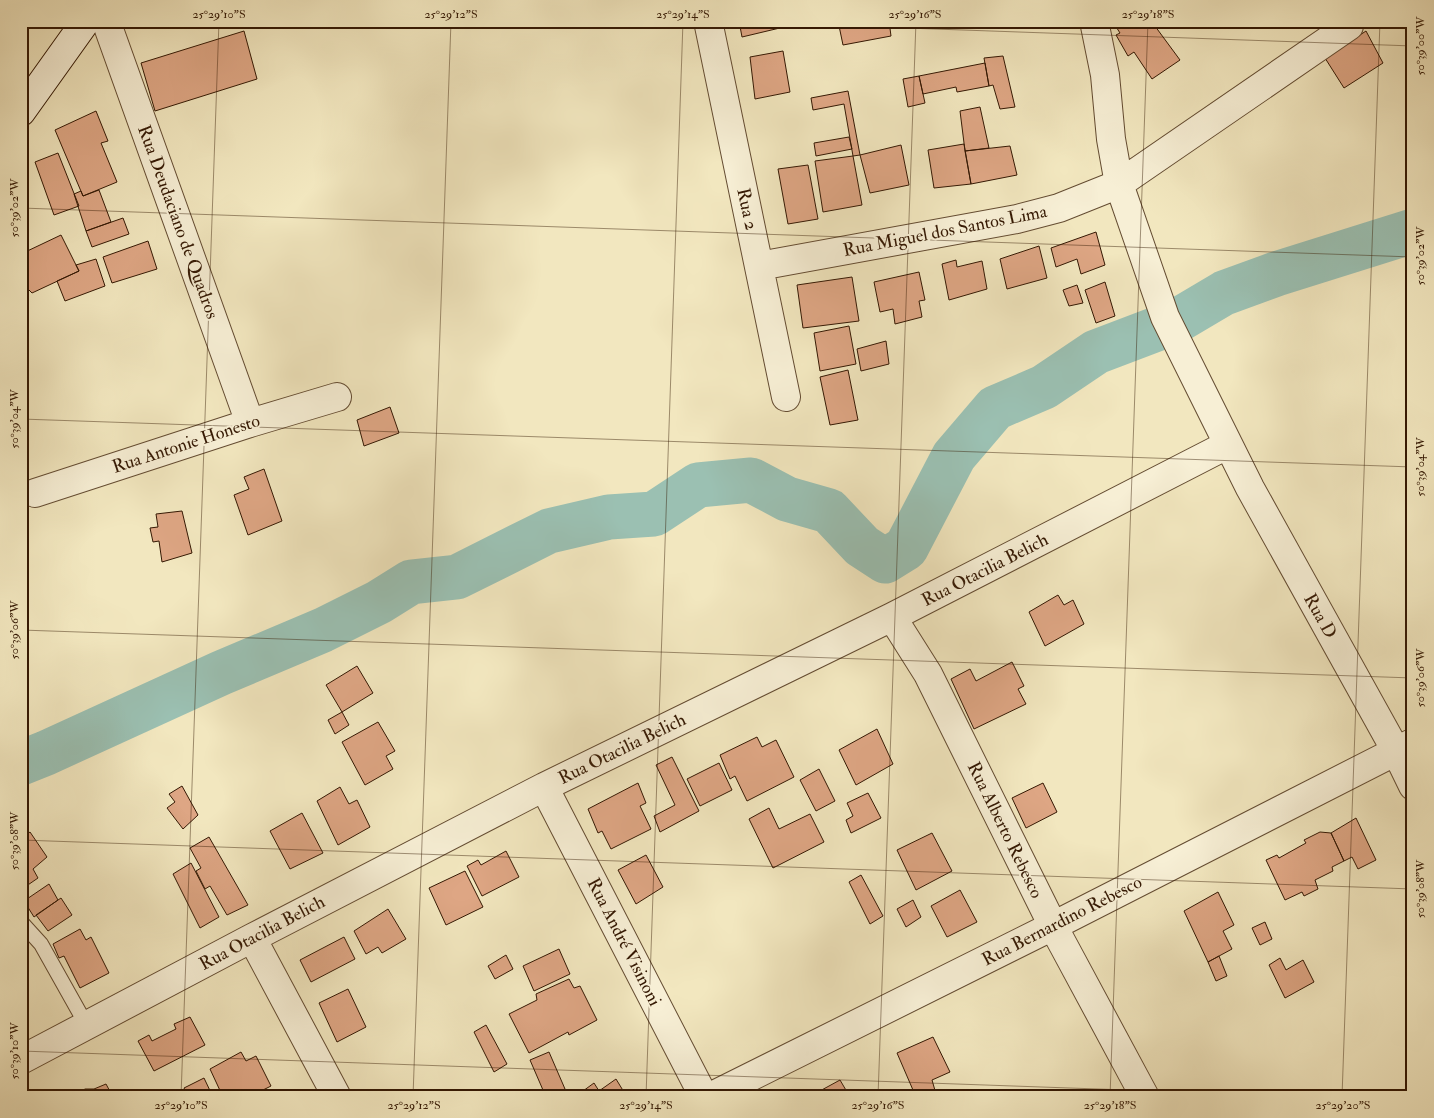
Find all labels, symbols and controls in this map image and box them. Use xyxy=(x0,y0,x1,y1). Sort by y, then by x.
text: 25°29'10"S xyxy=(192,7,246,22)
text: 25°29'12"S xyxy=(424,7,478,22)
text: 25°29'14"S xyxy=(656,7,710,22)
text: 25°29'16"S xyxy=(888,7,942,22)
text: 25°29'18"S xyxy=(1122,7,1174,22)
text: 50°39'00"W xyxy=(1413,16,1428,76)
street label: Rua Deudaciano de Quadros xyxy=(132,122,224,322)
text: 50°39'02"W xyxy=(7,178,22,238)
street label: Rua 2 xyxy=(731,186,763,232)
street label: Rua Miguel dos Santos Lima xyxy=(841,200,1050,262)
text: 50°39'02"W xyxy=(1413,226,1428,286)
text: 50°39'04"W xyxy=(7,389,22,449)
street label: Rua Antonie Honesto xyxy=(109,409,263,479)
text: 50°39'04"W xyxy=(1413,437,1428,497)
street label: Rua Otacilia Belich xyxy=(918,528,1053,612)
street label: Rua D xyxy=(1298,589,1342,643)
text: 50°39'06"W xyxy=(7,600,22,660)
text: 50°39'06"W xyxy=(1413,648,1428,708)
street label: Rua Otacilia Belich xyxy=(554,708,690,790)
street label: Rua Alberto Rebesco xyxy=(962,758,1048,902)
text: 50°39'08"W xyxy=(7,811,22,870)
text: 50°39'08"W xyxy=(1413,859,1428,918)
street label: Rua Bernardino Rebesco xyxy=(978,871,1146,971)
street label: Rua André Visinoni xyxy=(582,874,666,1010)
street label: Rua Otacilia Belich xyxy=(195,890,329,976)
text: 50°39'10"W xyxy=(7,1022,22,1080)
text: 25°29'10"S xyxy=(154,1098,208,1113)
text: 25°29'12"S xyxy=(387,1098,441,1113)
text: 25°29'14"S xyxy=(619,1098,673,1113)
text: 25°29'16"S xyxy=(851,1098,905,1113)
text: 25°29'18"S xyxy=(1084,1098,1136,1113)
text: 25°29'20"S xyxy=(1315,1098,1371,1113)

